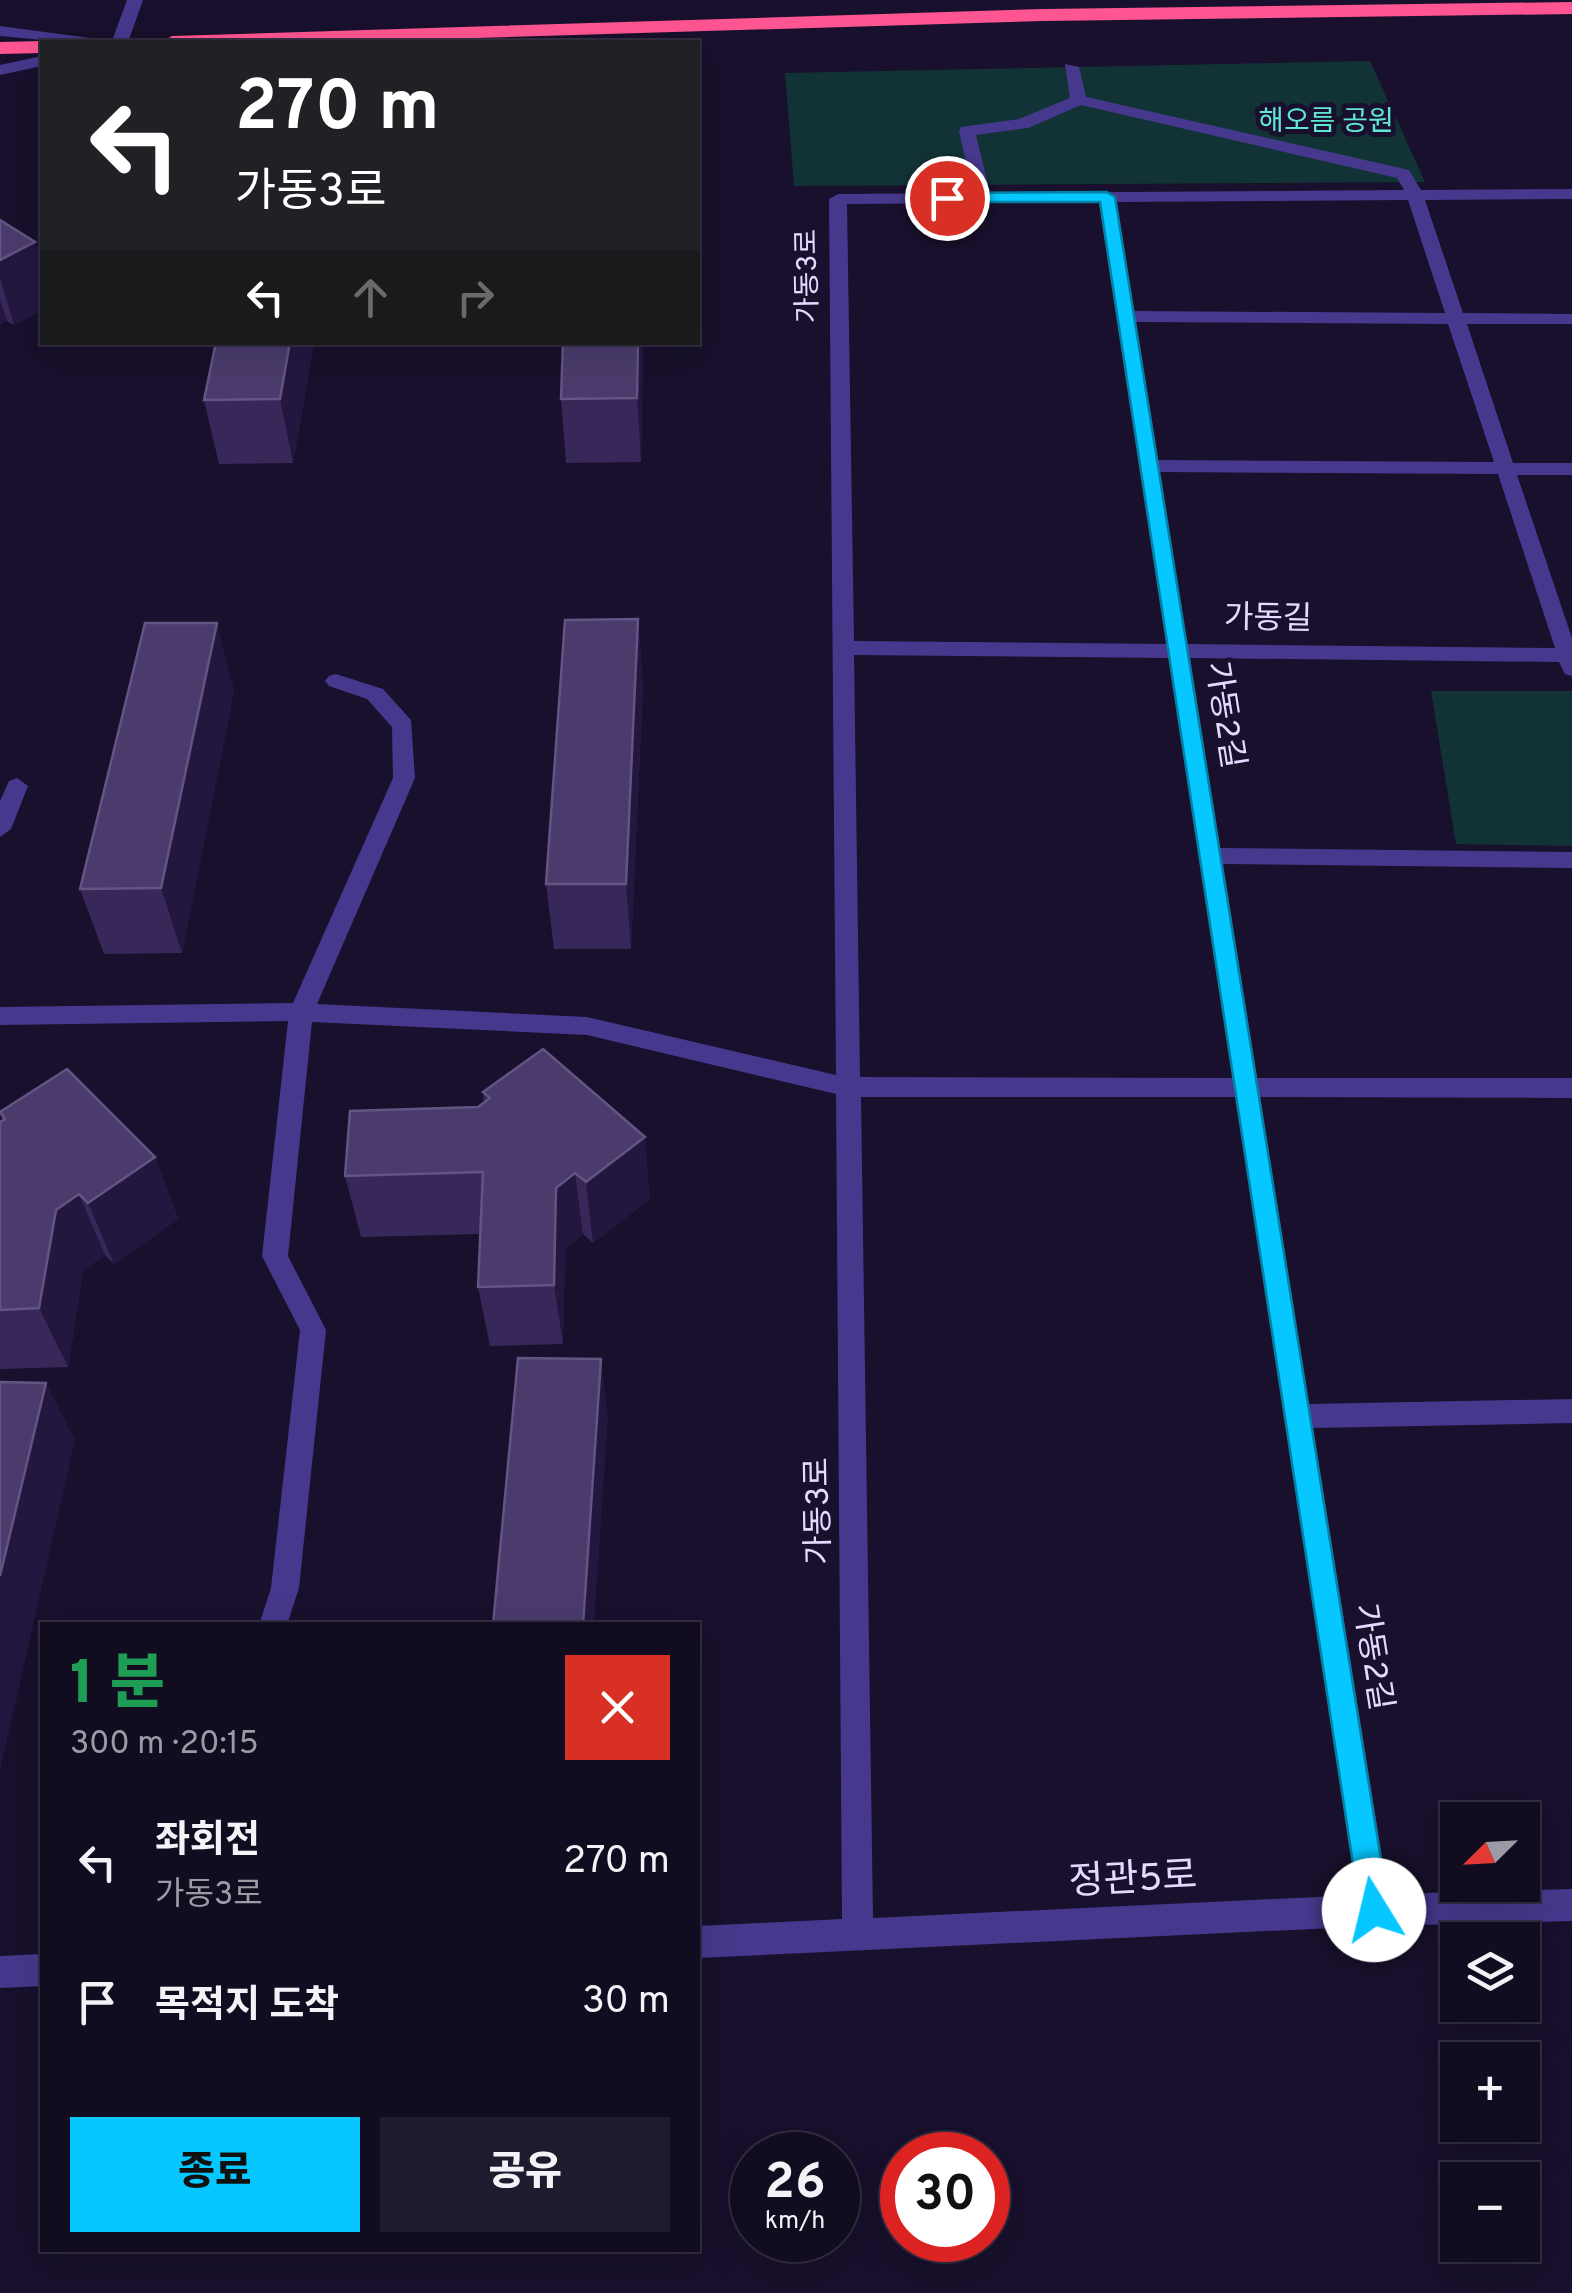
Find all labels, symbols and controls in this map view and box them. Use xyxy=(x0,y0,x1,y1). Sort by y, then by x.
text: 270 m xyxy=(235,66,440,155)
icon: left xyxy=(70,80,200,210)
park label: 해오름 공원 xyxy=(1258,105,1394,141)
pin xyxy=(905,156,990,241)
text: 가동3로 xyxy=(235,165,386,222)
icon: arrive xyxy=(920,171,975,226)
street label: 가동3로 xyxy=(790,229,828,323)
icon: left xyxy=(238,270,293,325)
icon: ahead xyxy=(343,270,398,325)
icon: right xyxy=(448,270,503,325)
street label: 가동길 xyxy=(1223,599,1313,641)
street label: 가동2길 xyxy=(1195,659,1251,771)
street label: 가동3로 xyxy=(799,1457,841,1565)
street label: 가동2길 xyxy=(1343,1601,1399,1713)
text: 1 분 xyxy=(70,1649,165,1725)
button: close xyxy=(565,1655,670,1760)
text: 300 m · 20:15 xyxy=(70,1725,259,1765)
north arrow xyxy=(1440,1802,1540,1902)
map controls xyxy=(1440,1802,1540,2262)
text: 좌회전 xyxy=(155,1818,260,1867)
icon: left xyxy=(70,1835,125,1890)
text: 270 m xyxy=(563,1838,670,1887)
street label: 정관5로 xyxy=(1068,1853,1198,1909)
position arrow xyxy=(1322,1858,1426,1962)
text: 가동3로 xyxy=(155,1876,263,1916)
button: layers xyxy=(1440,1922,1540,2022)
icon: arrive xyxy=(70,1975,125,2030)
text: 30 m xyxy=(582,1978,670,2027)
text: 목적지 도착 xyxy=(155,1983,339,2032)
button: + xyxy=(1440,2042,1540,2142)
button: 종료 xyxy=(70,2117,360,2232)
button: 공유 xyxy=(380,2117,670,2232)
speed limit sign: 30 xyxy=(880,2132,1010,2262)
text: 26 xyxy=(764,2153,826,2216)
button: − xyxy=(1440,2162,1540,2262)
text: km/h xyxy=(765,2206,825,2238)

